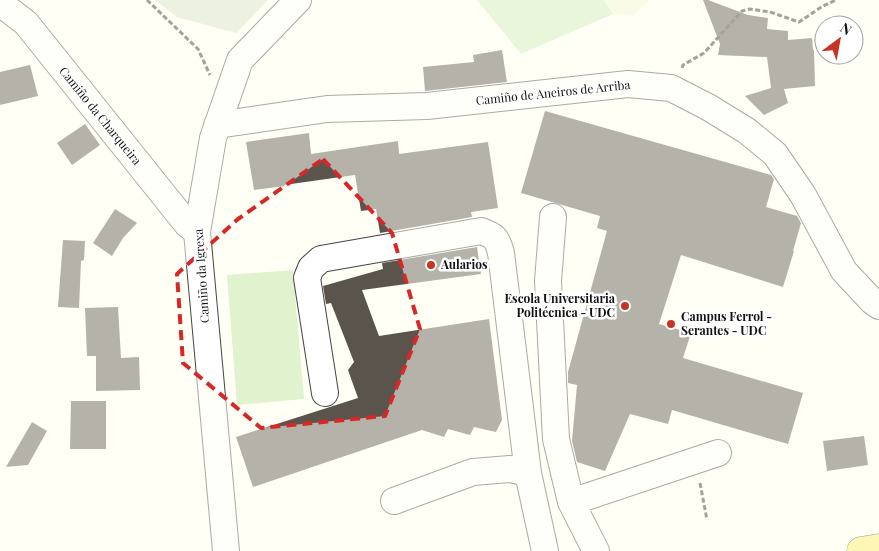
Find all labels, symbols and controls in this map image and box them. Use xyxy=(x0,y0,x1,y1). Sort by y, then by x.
north arrow xyxy=(814,15,864,65)
text: N xyxy=(837,18,855,39)
street label: Camiño da Charqueira xyxy=(56,63,145,168)
street label: Camiño de Aneiros de Arriba xyxy=(475,76,631,108)
street label: Camiño da Igrexa xyxy=(190,228,212,324)
place label: Aularios xyxy=(440,256,488,272)
marker: Aularios xyxy=(425,259,437,271)
place label: Escola Universitaria Politécnica - UDC xyxy=(505,290,616,320)
marker: Escola Universitaria Politécnica - UDC xyxy=(619,300,631,312)
place label: Campus Ferrol - Serantes - UDC xyxy=(681,308,772,338)
marker: Campus Ferrol - Serantes - UDC xyxy=(665,318,677,330)

